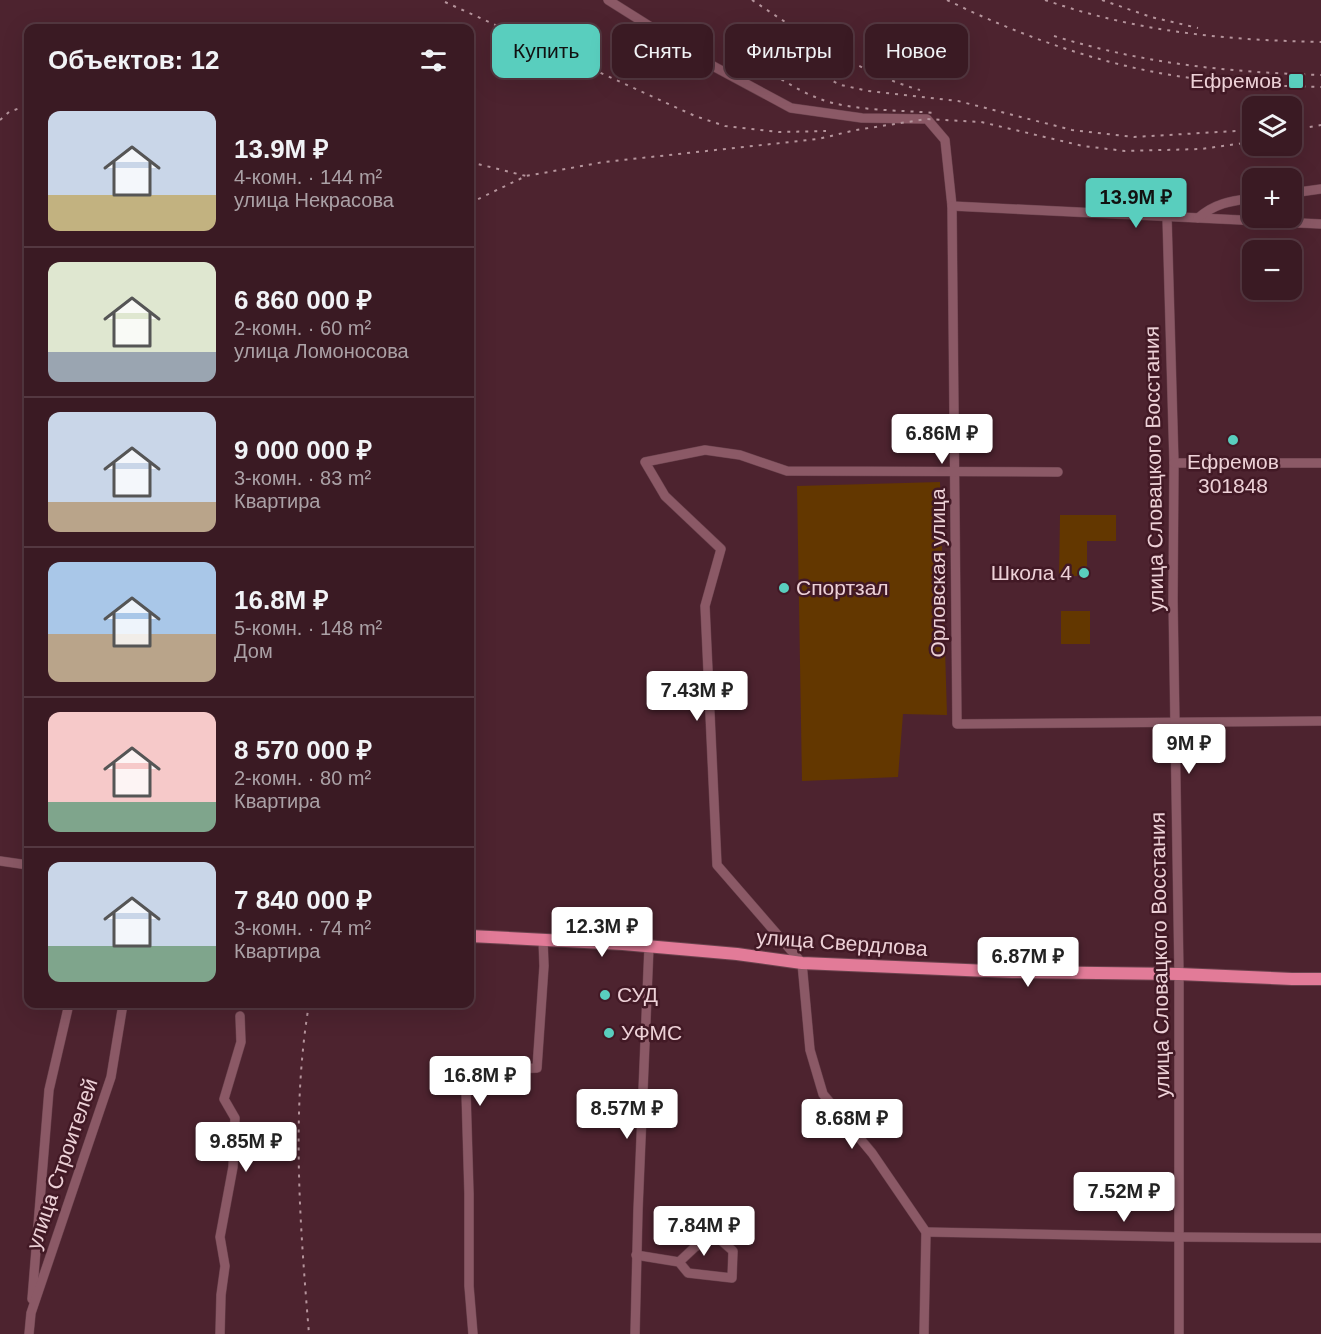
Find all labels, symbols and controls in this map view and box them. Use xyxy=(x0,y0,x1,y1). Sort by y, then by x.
chip: Купить xyxy=(492,24,600,78)
chip: Снять xyxy=(612,24,713,78)
chip: Фильтры xyxy=(725,24,853,78)
chip: Новое xyxy=(865,24,968,78)
icon: filters xyxy=(417,44,450,77)
text: Объектов: 12 xyxy=(48,45,219,75)
place label: Ефремов xyxy=(1190,69,1282,92)
marker: Ефремов xyxy=(1287,72,1305,90)
map controls xyxy=(1242,96,1302,300)
button: layers xyxy=(1242,96,1302,156)
text: 13.9M ₽ xyxy=(234,134,329,164)
icon: home xyxy=(96,135,168,207)
text: 4-комн. · 144 m² xyxy=(234,166,382,188)
button: + xyxy=(1242,168,1302,228)
pin: 13.9M ₽ xyxy=(1081,178,1191,229)
text: 13.9M ₽ xyxy=(1100,186,1172,208)
text: улица Некрасова xyxy=(234,189,394,211)
button: − xyxy=(1242,240,1302,300)
text: 6 860 000 ₽ xyxy=(234,285,372,315)
icon: home xyxy=(96,286,168,358)
text: 2-комн. · 60 m² xyxy=(234,317,371,339)
street label: улица Словацкого Восстания xyxy=(1140,326,1167,612)
text: улица Ломоносова xyxy=(234,340,409,362)
pin: 6.86M ₽ xyxy=(887,414,997,465)
text: 6.86M ₽ xyxy=(906,422,978,444)
marker: Ефремов 301848 xyxy=(1226,433,1240,447)
text: 9 000 000 ₽ xyxy=(234,435,372,465)
icon: home xyxy=(96,436,168,508)
place label: Ефремов 301848 xyxy=(1187,450,1279,497)
text: 3-комн. · 83 m² xyxy=(234,467,371,489)
street label: Орловская улица xyxy=(926,488,949,658)
text: Квартира xyxy=(234,490,320,512)
place label: Школа 4 xyxy=(991,561,1072,584)
marker: Школа 4 xyxy=(1077,566,1091,580)
place label: Спортзал xyxy=(796,576,889,599)
marker: Спортзал xyxy=(777,581,791,595)
text: 16.8M ₽ xyxy=(234,585,329,615)
icon: home xyxy=(96,586,168,658)
text: 5-комн. · 148 m² xyxy=(234,617,382,639)
text: Дом xyxy=(234,640,273,662)
pin: 7.43M ₽ xyxy=(642,671,752,722)
text: 7.43M ₽ xyxy=(661,679,733,701)
pin: 9M ₽ xyxy=(1153,724,1225,775)
text: 9M ₽ xyxy=(1167,732,1211,754)
text: 8 570 000 ₽ xyxy=(234,735,372,765)
icon: home xyxy=(96,736,168,808)
text: 2-комн. · 80 m² xyxy=(234,767,371,789)
text: Квартира xyxy=(234,790,320,812)
street label: улица Словацкого Восстания xyxy=(1146,812,1173,1098)
text: 7 840 000 ₽ xyxy=(234,885,372,915)
icon: home xyxy=(96,886,168,958)
pin: 12.3M ₽ xyxy=(547,907,657,958)
text: 12.3M ₽ xyxy=(566,915,638,937)
text: 3-комн. · 74 m² xyxy=(234,917,371,939)
street label: улица Свердлова xyxy=(756,925,929,960)
pin: 6.87M ₽ xyxy=(973,937,1083,988)
text: Квартира xyxy=(234,940,320,962)
text: 6.87M ₽ xyxy=(992,945,1064,967)
place label: СУД xyxy=(617,983,658,1006)
marker: СУД xyxy=(598,988,612,1002)
place label: УФМС xyxy=(621,1021,682,1044)
marker: УФМС xyxy=(602,1026,616,1040)
pin: 16.8M ₽ xyxy=(425,1056,535,1107)
text: 16.8M ₽ xyxy=(444,1064,516,1086)
street label: улица Строителей xyxy=(21,1075,102,1252)
pin: 8.57M ₽ xyxy=(572,1089,682,1140)
text: 8.57M ₽ xyxy=(591,1097,663,1119)
pin: 8.68M ₽ xyxy=(797,1099,907,1150)
text: 8.68M ₽ xyxy=(816,1107,888,1129)
pin: 9.85M ₽ xyxy=(191,1122,301,1173)
text: 9.85M ₽ xyxy=(210,1130,282,1152)
pin: 7.52M ₽ xyxy=(1069,1172,1179,1223)
text: 7.52M ₽ xyxy=(1088,1180,1160,1202)
pin: 7.84M ₽ xyxy=(649,1206,759,1257)
text: 7.84M ₽ xyxy=(668,1214,740,1236)

